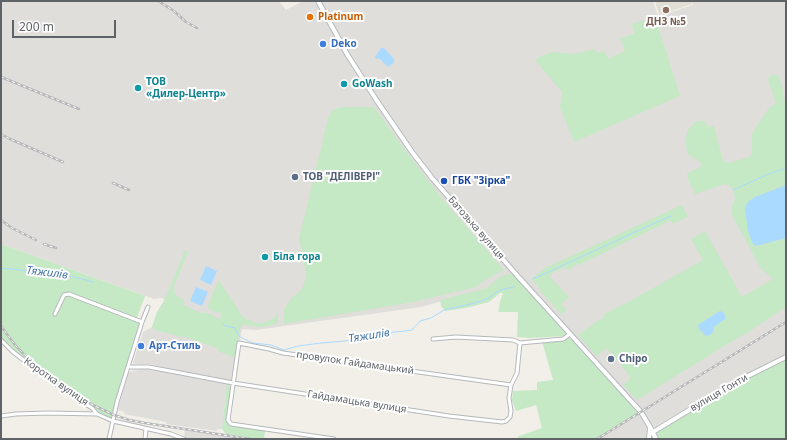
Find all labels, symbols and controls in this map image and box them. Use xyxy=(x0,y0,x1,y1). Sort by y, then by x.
marker: ДНЗ №5 xyxy=(661,5,671,15)
place label: Platinum xyxy=(318,11,363,23)
scale bar xyxy=(14,12,118,38)
marker: Platinum xyxy=(305,12,315,22)
place label: ДНЗ №5 xyxy=(646,16,686,28)
text: 200 m xyxy=(19,18,54,35)
place label: Deko xyxy=(331,38,357,50)
marker: Deko xyxy=(318,39,328,49)
place label: ТОВ «Дилер-Центр» xyxy=(146,76,226,100)
place label: GoWash xyxy=(352,78,392,90)
marker: GoWash xyxy=(339,79,349,89)
marker: ТОВ «Дилер-Центр» xyxy=(133,83,143,93)
place label: ТОВ "ДЕЛІВЕРІ" xyxy=(303,171,380,183)
marker: ТОВ "ДЕЛІВЕРІ" xyxy=(290,172,300,182)
place label: ГБК "Зірка" xyxy=(452,175,510,187)
marker: ГБК "Зірка" xyxy=(439,176,449,186)
street label: Батозька вулиця xyxy=(445,194,507,262)
place label: Біла гора xyxy=(273,251,321,263)
marker: Біла гора xyxy=(260,252,270,262)
water label: Тяжилів xyxy=(25,264,69,282)
water label: Тяжилів xyxy=(347,326,391,346)
place label: Арт-Стиль xyxy=(149,340,201,352)
marker: Арт-Стиль xyxy=(136,341,146,351)
street label: провулок Гайдамацький xyxy=(295,349,415,377)
place label: Chipo xyxy=(619,353,647,365)
marker: Chipo xyxy=(606,354,616,364)
street label: Коротка вулиця xyxy=(21,355,91,409)
street label: вулиця Гонти xyxy=(688,372,750,414)
street label: Гайдамацька вулиця xyxy=(307,388,407,416)

